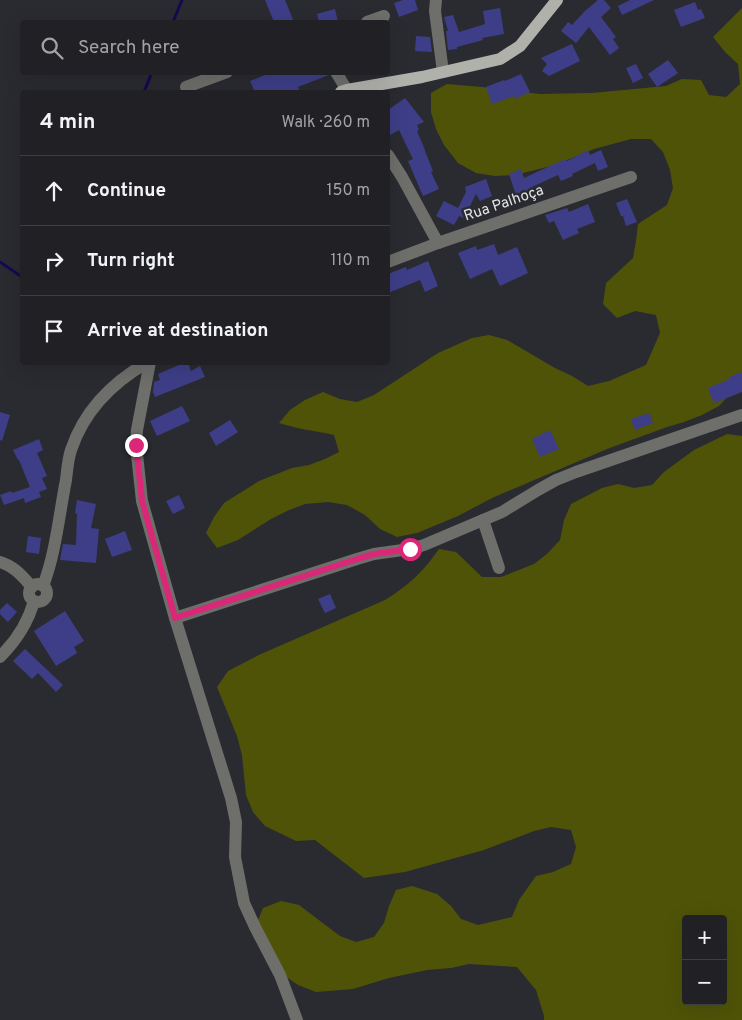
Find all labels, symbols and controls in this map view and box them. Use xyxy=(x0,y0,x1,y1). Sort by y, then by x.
search box xyxy=(20,20,390,75)
icon: search xyxy=(38,34,66,62)
text: Search here xyxy=(78,36,180,60)
text: 4 min xyxy=(40,109,96,136)
text: Walk · 260 m xyxy=(281,113,370,133)
icon: ahead xyxy=(40,177,68,205)
text: Continue xyxy=(87,179,166,203)
text: 150 m xyxy=(327,181,370,201)
street label: Rua Palhoça xyxy=(462,181,546,227)
icon: right xyxy=(40,247,68,275)
text: Turn right xyxy=(87,249,175,273)
text: 110 m xyxy=(330,251,370,271)
icon: arrive xyxy=(40,317,68,345)
text: Arrive at destination xyxy=(87,319,268,343)
route end xyxy=(125,434,148,457)
route start xyxy=(399,538,422,561)
map controls xyxy=(682,915,727,1005)
button: + xyxy=(682,915,727,960)
button: − xyxy=(682,960,727,1005)

